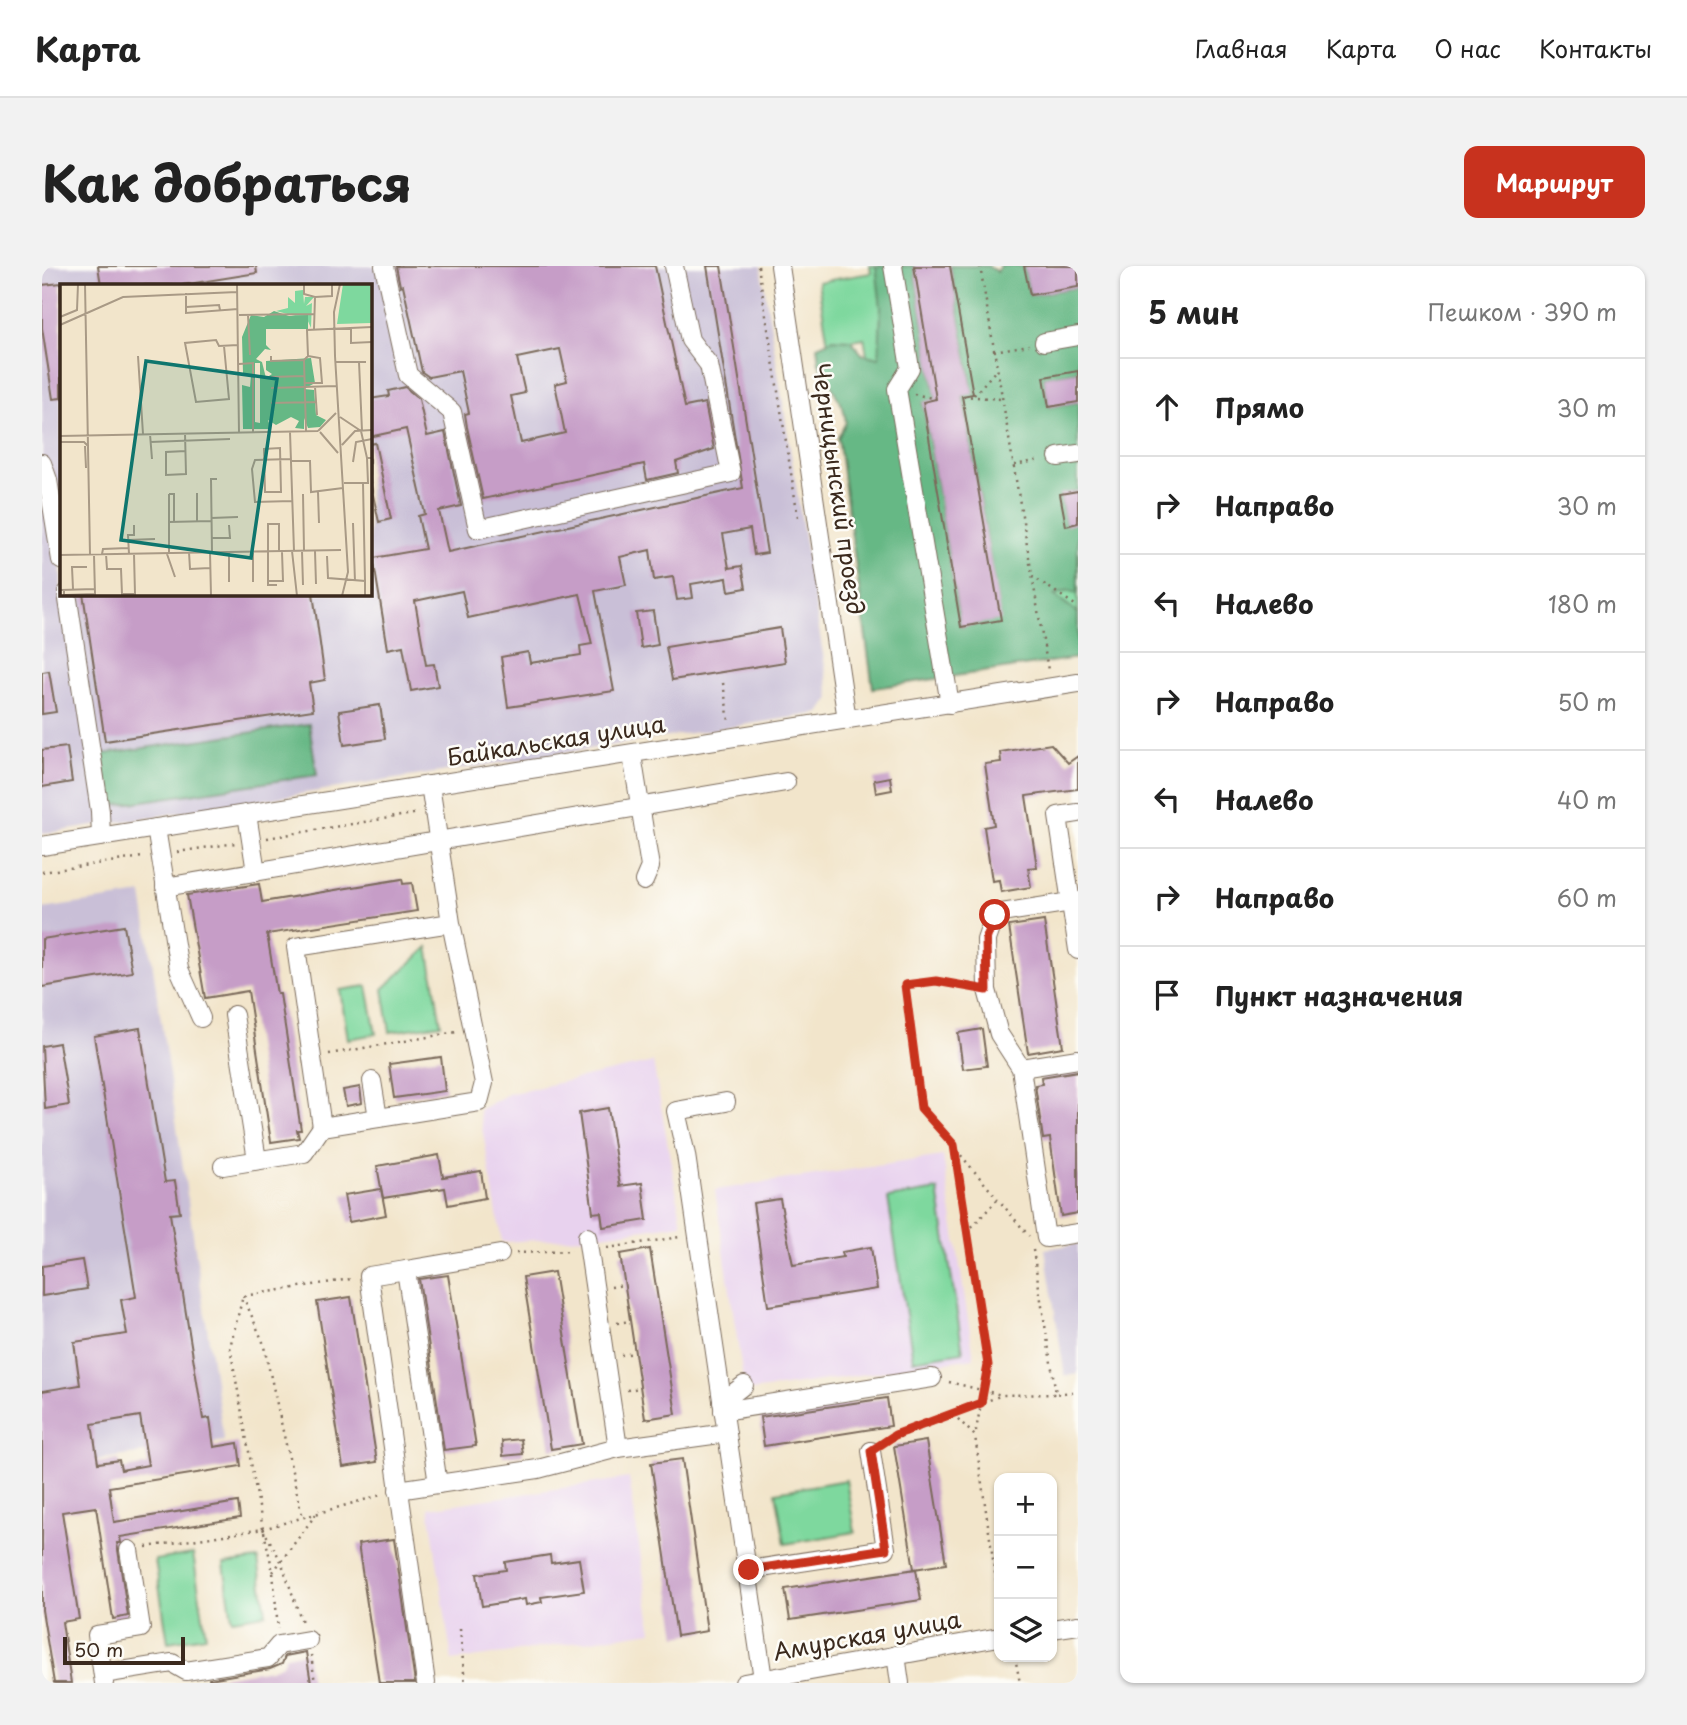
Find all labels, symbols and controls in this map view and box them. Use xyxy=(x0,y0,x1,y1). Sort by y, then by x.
text: Карта xyxy=(35,23,141,73)
text: Главная xyxy=(1195,30,1288,66)
text: Карта xyxy=(1326,30,1396,66)
text: О нас xyxy=(1434,30,1501,66)
text: Контакты xyxy=(1539,30,1652,66)
text: Как добраться xyxy=(42,145,412,219)
button: Маршрут xyxy=(1464,146,1645,218)
inset map xyxy=(60,284,371,595)
text: 5 мин xyxy=(1148,289,1240,334)
text: Пешком · 390 m xyxy=(1427,294,1617,329)
street label: Черницынский проезд xyxy=(804,361,874,617)
icon: ahead xyxy=(1148,388,1186,426)
text: Прямо xyxy=(1215,388,1304,427)
text: 30 m xyxy=(1556,390,1617,425)
icon: right xyxy=(1148,486,1186,524)
text: Направо xyxy=(1215,486,1334,525)
text: 30 m xyxy=(1556,488,1617,523)
icon: left xyxy=(1148,584,1186,622)
text: Налево xyxy=(1215,584,1313,623)
text: 180 m xyxy=(1548,586,1617,621)
icon: right xyxy=(1148,682,1186,720)
text: Направо xyxy=(1215,682,1334,721)
text: 50 m xyxy=(1557,684,1617,719)
street label: Байкальская улица xyxy=(444,705,668,774)
icon: left xyxy=(1148,780,1186,818)
text: Налево xyxy=(1215,780,1313,819)
text: 40 m xyxy=(1557,782,1617,817)
icon: right xyxy=(1148,878,1186,916)
text: Направо xyxy=(1215,878,1334,917)
text: 60 m xyxy=(1557,880,1617,915)
route start xyxy=(979,899,1010,930)
icon: arrive xyxy=(1148,976,1186,1014)
text: Пункт назначения xyxy=(1215,976,1463,1015)
map controls xyxy=(994,1473,1057,1662)
button: + xyxy=(994,1473,1057,1536)
button: − xyxy=(994,1536,1057,1599)
route end xyxy=(733,1554,764,1585)
button: layers xyxy=(994,1599,1057,1662)
street label: Амурская улица xyxy=(770,1601,964,1668)
scale bar xyxy=(63,1634,186,1666)
text: 50 m xyxy=(74,1635,123,1663)

